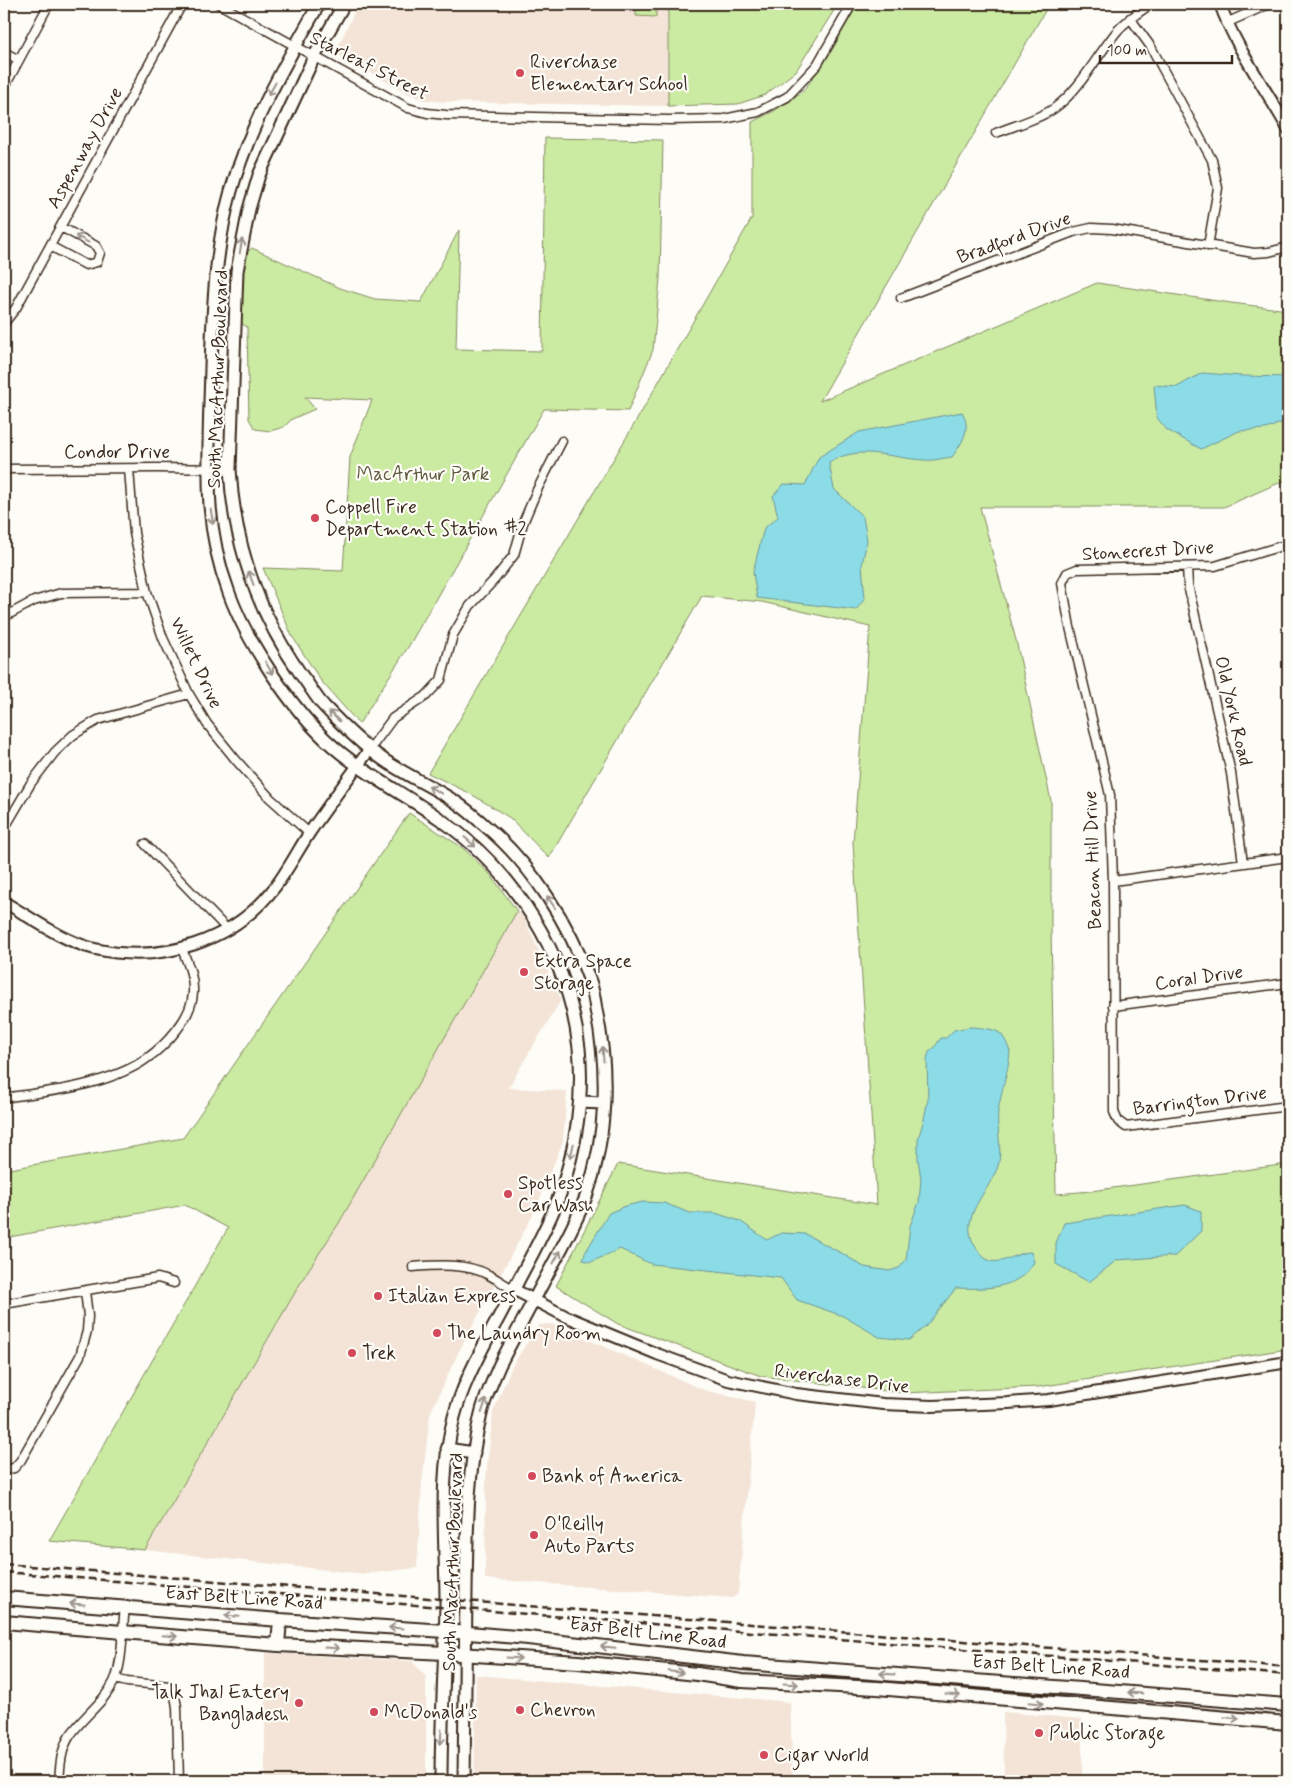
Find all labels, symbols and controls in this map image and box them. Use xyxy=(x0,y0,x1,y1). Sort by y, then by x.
street label: Starleaf Street xyxy=(305,25,433,107)
scale bar xyxy=(1100,32,1232,64)
text: 100 m xyxy=(1107,41,1147,61)
place label: Riverchase Elementary School xyxy=(530,50,688,97)
marker: Riverchase Elementary School xyxy=(514,67,526,79)
one-way arrow xyxy=(266,82,276,96)
street label: Aspenway Drive xyxy=(41,83,129,213)
street label: Bradford Drive xyxy=(954,206,1075,273)
one-way arrow xyxy=(75,234,90,243)
one-way arrow xyxy=(237,238,247,254)
street label: South MacArthur Boulevard xyxy=(202,269,234,489)
street label: Condor Drive xyxy=(64,440,170,465)
park label: MacArthur Park xyxy=(357,462,490,487)
place label: Coppell Fire Department Station #2 xyxy=(325,495,527,542)
one-way arrow xyxy=(207,509,217,525)
marker: Coppell Fire Department Station #2 xyxy=(309,512,321,524)
street label: Stonecrest Drive xyxy=(1081,535,1215,567)
one-way arrow xyxy=(246,571,255,586)
street label: Willet Drive xyxy=(164,613,228,713)
street label: Old York Road xyxy=(1208,654,1258,768)
one-way arrow xyxy=(264,660,274,674)
one-way arrow xyxy=(328,710,341,722)
one-way arrow xyxy=(428,785,443,795)
street label: Beacon Hill Drive xyxy=(1078,790,1108,930)
one-way arrow xyxy=(464,836,477,848)
one-way arrow xyxy=(545,895,556,909)
place label: Extra Space Storage xyxy=(534,949,632,997)
street label: Coral Drive xyxy=(1153,959,1245,997)
marker: Extra Space Storage xyxy=(518,966,530,978)
one-way arrow xyxy=(598,1046,607,1062)
street label: Barrington Drive xyxy=(1132,1080,1269,1125)
one-way arrow xyxy=(567,1142,576,1158)
place label: Spotless Car Wash xyxy=(518,1171,594,1218)
marker: Spotless Car Wash xyxy=(502,1188,514,1200)
one-way arrow xyxy=(553,1250,562,1265)
place label: Italian Express xyxy=(388,1284,516,1309)
marker: Italian Express xyxy=(372,1290,384,1302)
place label: The Laundry Room xyxy=(447,1321,601,1347)
marker: The Laundry Room xyxy=(431,1327,443,1339)
place label: Trek xyxy=(362,1341,396,1366)
marker: Trek xyxy=(346,1347,358,1359)
street label: Riverchase Drive xyxy=(773,1358,911,1400)
one-way arrow xyxy=(479,1398,489,1414)
street label: South MacArthur Boulevard xyxy=(437,1452,469,1672)
place label: Bank of America xyxy=(542,1464,683,1489)
marker: Bank of America xyxy=(526,1470,538,1482)
place label: O'Reilly Auto Parts xyxy=(544,1512,634,1559)
marker: O'Reilly Auto Parts xyxy=(528,1529,540,1541)
street label: East Belt Line Road xyxy=(164,1580,324,1616)
one-way arrow xyxy=(69,1599,85,1608)
one-way arrow xyxy=(224,1611,240,1621)
street label: East Belt Line Road xyxy=(568,1611,728,1655)
one-way arrow xyxy=(389,1623,405,1632)
one-way arrow xyxy=(162,1631,178,1641)
one-way arrow xyxy=(600,1642,616,1652)
one-way arrow xyxy=(324,1643,340,1652)
street label: East Belt Line Road xyxy=(971,1649,1131,1685)
one-way arrow xyxy=(506,1653,522,1662)
one-way arrow xyxy=(668,1667,684,1677)
one-way arrow xyxy=(880,1669,896,1678)
one-way arrow xyxy=(783,1679,799,1689)
place label: Talk Jhal Eatery Bangladesh xyxy=(151,1680,289,1729)
one-way arrow xyxy=(1127,1688,1143,1697)
one-way arrow xyxy=(945,1691,961,1700)
marker: Talk Jhal Eatery Bangladesh xyxy=(293,1697,305,1709)
place label: Chevron xyxy=(530,1698,595,1723)
one-way arrow xyxy=(1027,1698,1043,1707)
place label: McDonald's xyxy=(384,1700,478,1725)
marker: Chevron xyxy=(514,1704,526,1716)
marker: McDonald's xyxy=(368,1706,380,1718)
one-way arrow xyxy=(1223,1713,1239,1723)
place label: Public Storage xyxy=(1049,1721,1165,1749)
marker: Public Storage xyxy=(1033,1727,1045,1739)
one-way arrow xyxy=(437,1729,446,1745)
place label: Cigar World xyxy=(774,1743,869,1771)
marker: Cigar World xyxy=(758,1749,770,1761)

